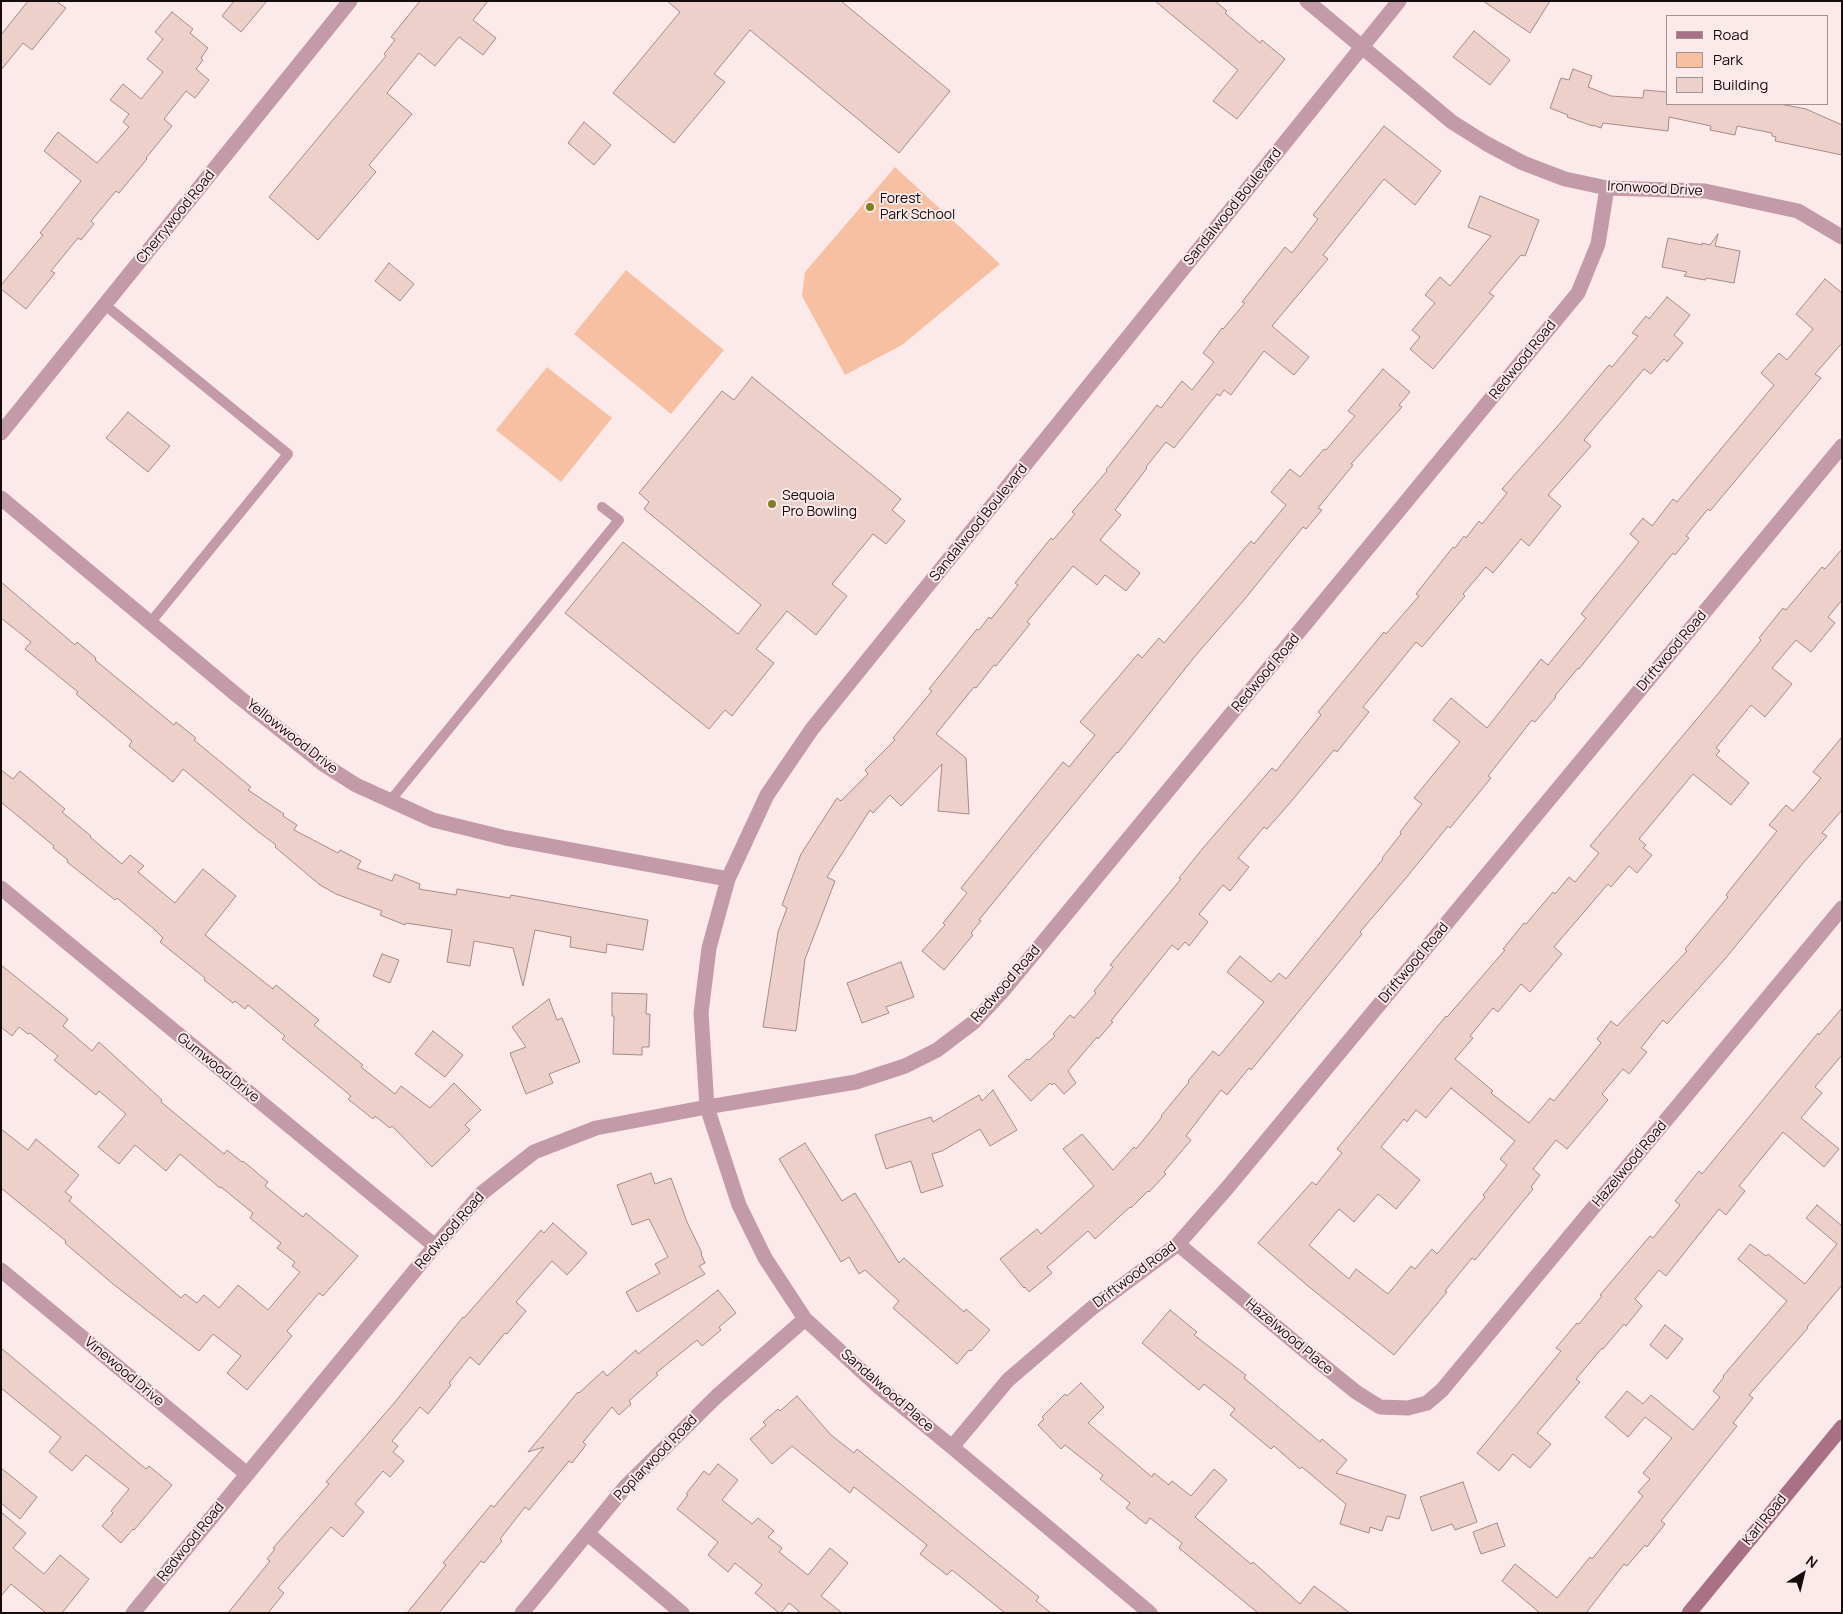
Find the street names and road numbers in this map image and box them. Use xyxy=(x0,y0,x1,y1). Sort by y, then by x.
street label: Sandalwood Boulevard xyxy=(1180,145,1286,269)
street label: Cherrywood Road xyxy=(133,167,219,267)
street label: Ironwood Drive xyxy=(1607,178,1703,200)
street label: Redwood Road xyxy=(1486,317,1560,403)
street label: Sandalwood Boulevard xyxy=(926,461,1032,585)
street label: Driftwood Road xyxy=(1634,607,1710,695)
street label: Redwood Road xyxy=(1229,631,1303,715)
street label: Yellowwood Drive xyxy=(243,696,341,778)
street label: Driftwood Road xyxy=(1376,919,1452,1007)
street label: Redwood Road xyxy=(968,942,1044,1026)
street label: Gumwood Drive xyxy=(174,1030,262,1106)
street label: Hazelwood Road xyxy=(1589,1118,1671,1210)
street label: Redwood Road xyxy=(412,1189,488,1273)
street label: Driftwood Road xyxy=(1090,1238,1180,1312)
street label: Hazelwood Place xyxy=(1242,1296,1336,1378)
street label: Vinewood Drive xyxy=(81,1334,167,1410)
street label: Sandalwood Place xyxy=(837,1346,937,1436)
street label: Poplarwood Road xyxy=(611,1412,701,1504)
street label: Karl Road xyxy=(1739,1491,1791,1549)
street label: Redwood Road xyxy=(154,1499,228,1585)

